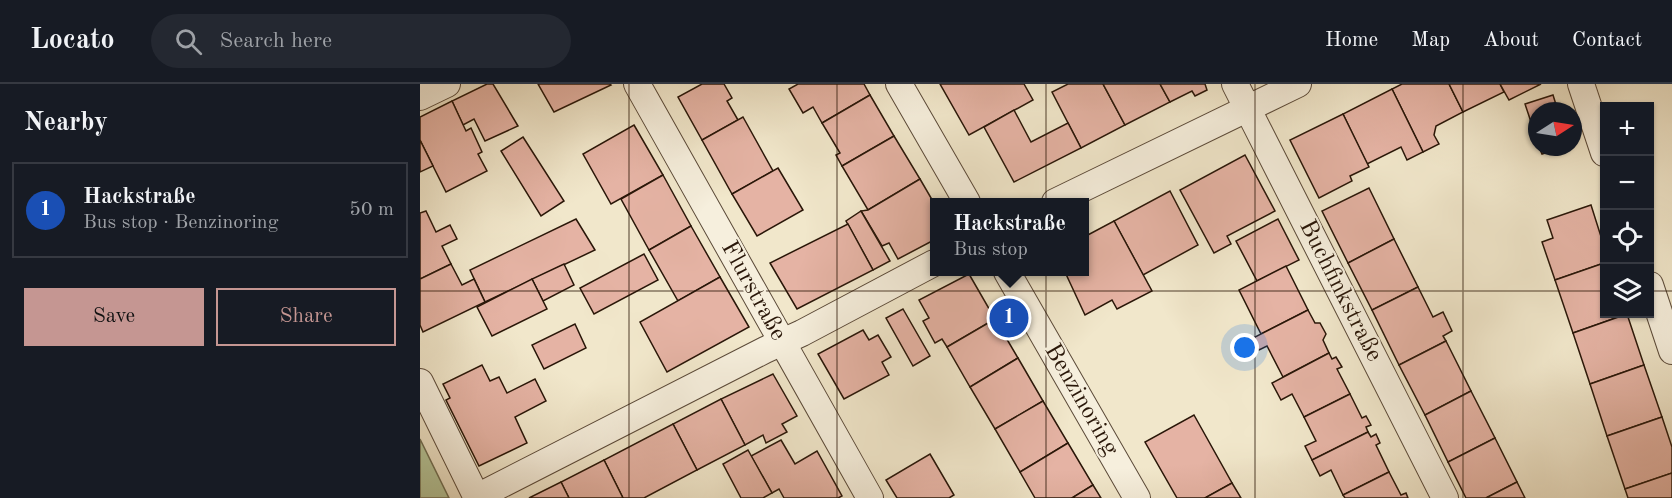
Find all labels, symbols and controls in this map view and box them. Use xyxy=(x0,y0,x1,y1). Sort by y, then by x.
search box xyxy=(151,14,571,68)
icon: search xyxy=(172,25,205,58)
text: Locato xyxy=(30,27,115,55)
text: Search here xyxy=(220,30,332,52)
text: Home xyxy=(1325,30,1378,51)
text: Map xyxy=(1411,30,1450,51)
text: About xyxy=(1483,30,1539,51)
text: Contact xyxy=(1572,30,1642,51)
north arrow xyxy=(1528,102,1582,156)
map controls xyxy=(1600,102,1654,318)
button: + xyxy=(1600,102,1654,156)
text: Nearby xyxy=(24,110,108,136)
button: − xyxy=(1600,156,1654,210)
text: Hackstraße xyxy=(83,186,196,208)
popup xyxy=(930,198,1089,276)
text: 1 xyxy=(40,200,51,220)
text: 50 m xyxy=(349,200,394,220)
button: locate xyxy=(1600,210,1654,264)
text: Bus stop · Benzinoring xyxy=(83,213,278,233)
text: Hackstraße xyxy=(953,213,1066,235)
street label: Buchfinkstraße xyxy=(1294,216,1386,366)
street label: Flurstraße xyxy=(716,237,790,345)
text: Bus stop xyxy=(953,240,1028,260)
button: layers xyxy=(1600,264,1654,318)
button: Save xyxy=(24,288,204,346)
button: Share xyxy=(216,288,396,346)
pin: 1 xyxy=(990,296,1028,340)
your location xyxy=(1230,333,1259,362)
street label: Benzinoring xyxy=(1039,340,1123,460)

